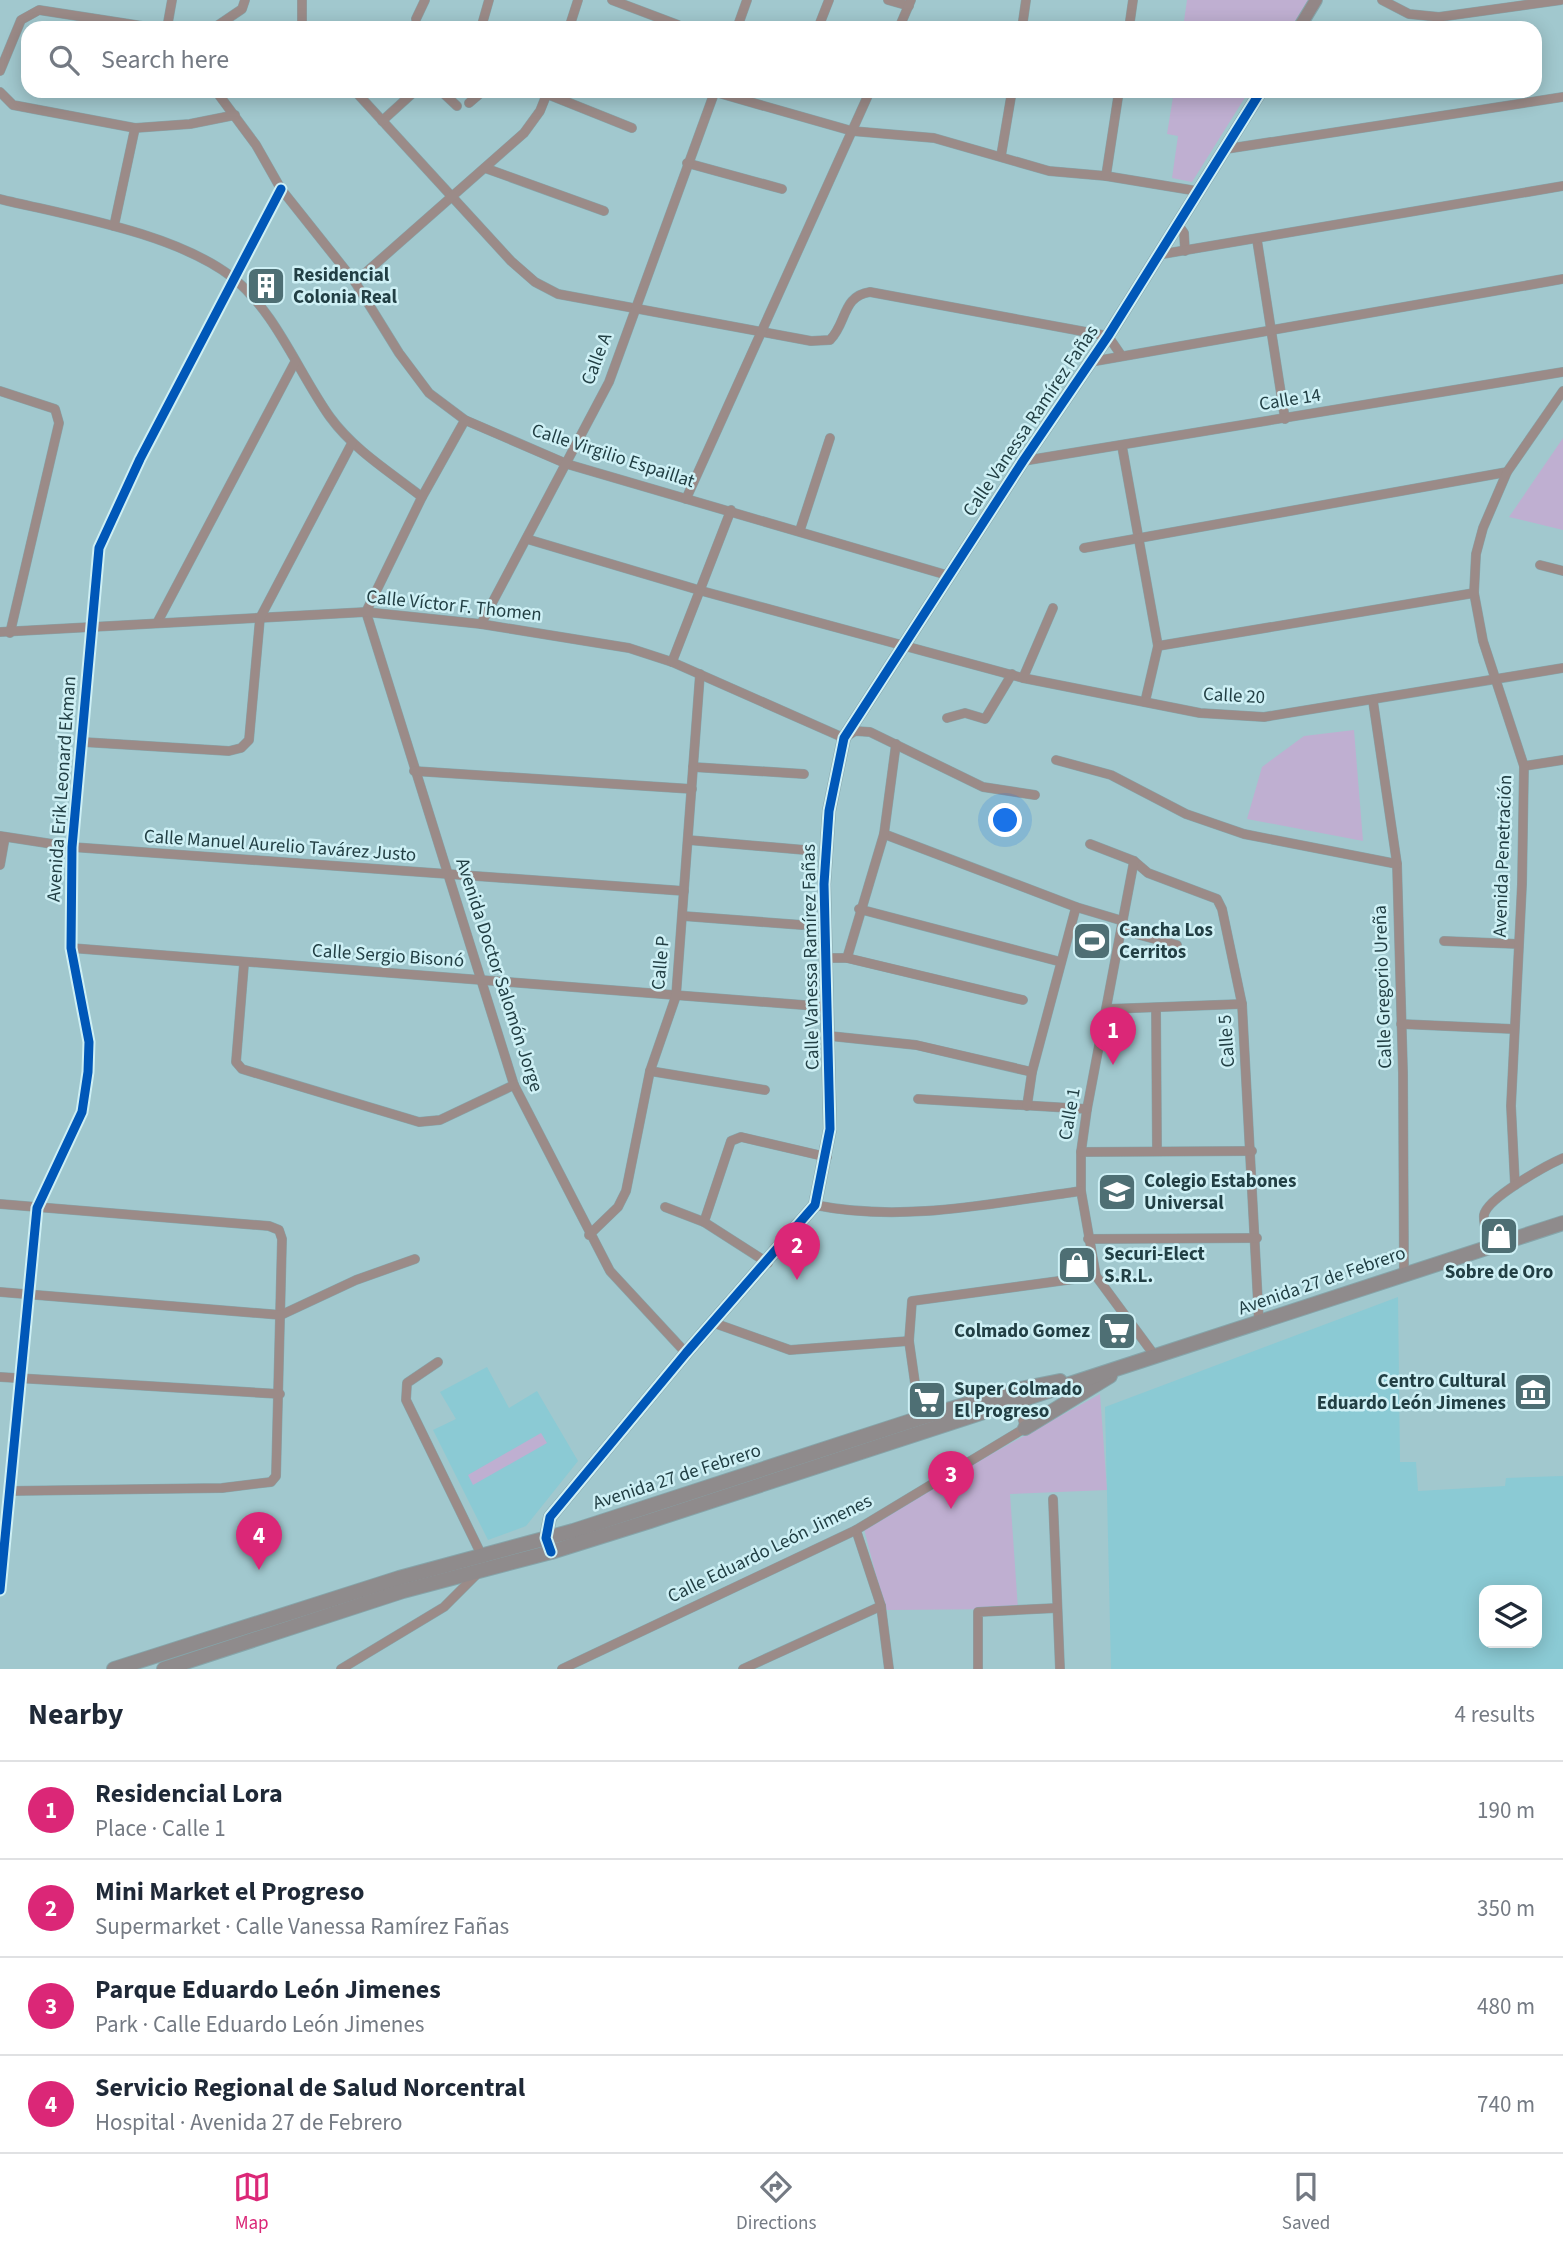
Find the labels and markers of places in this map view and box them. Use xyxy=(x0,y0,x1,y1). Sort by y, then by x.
place label: Residencial Colonia Real xyxy=(293,262,398,311)
building icon: Residencial Colonia Real xyxy=(245,265,287,307)
place label: Cancha Los Cerritos xyxy=(1119,917,1213,966)
sports icon: Cancha Los Cerritos xyxy=(1071,920,1113,962)
pin: 1 xyxy=(1090,1007,1136,1065)
place label: Colegio Estabones Universal xyxy=(1144,1168,1296,1217)
school or university icon: Colegio Estabones Universal xyxy=(1096,1171,1138,1213)
shop icon: Sobre de Oro xyxy=(1478,1215,1520,1257)
pin: 2 xyxy=(774,1222,820,1280)
place label: Securi-Elect S.R.L. xyxy=(1104,1241,1205,1290)
shop icon: Securi-Elect S.R.L. xyxy=(1056,1244,1098,1286)
place label: Sobre de Oro xyxy=(1445,1259,1553,1286)
supermarket icon: Colmado Gomez xyxy=(1096,1310,1138,1352)
place label: Colmado Gomez xyxy=(954,1318,1090,1345)
place label: Centro Cultural Eduardo León Jimenes xyxy=(1317,1368,1507,1417)
museum icon: Centro Cultural Eduardo León Jimenes xyxy=(1512,1371,1554,1413)
place label: Super Colmado El Progreso xyxy=(954,1376,1082,1425)
supermarket icon: Super Colmado El Progreso xyxy=(906,1379,948,1421)
pin: 3 xyxy=(928,1451,974,1509)
pin: 4 xyxy=(236,1512,282,1570)

